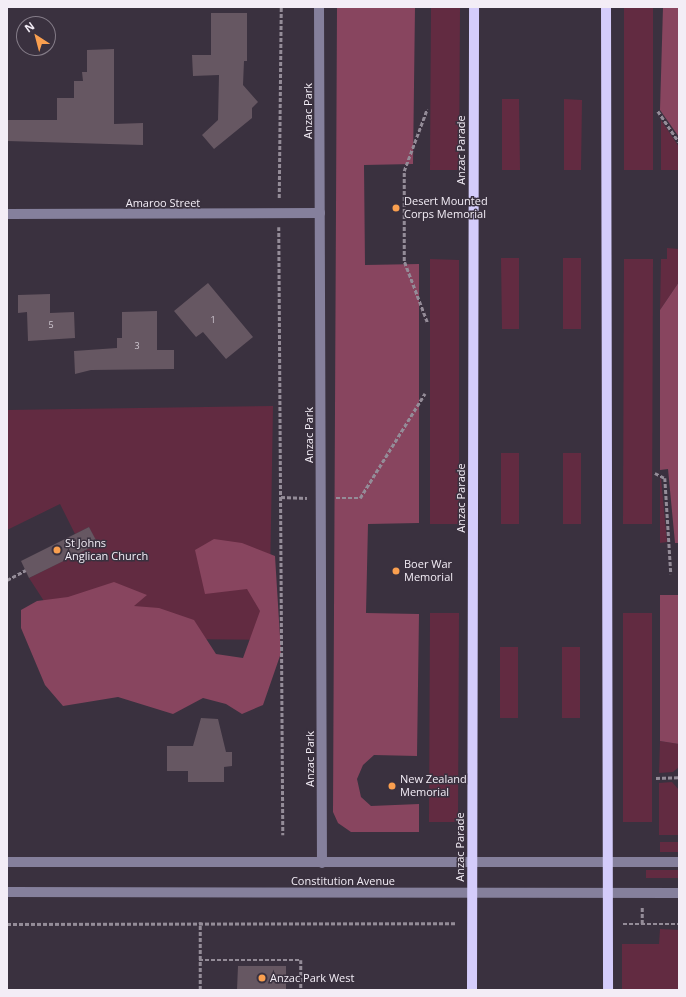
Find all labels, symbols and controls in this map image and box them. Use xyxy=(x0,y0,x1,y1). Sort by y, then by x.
north arrow xyxy=(16,16,56,56)
text: N xyxy=(21,18,37,35)
street label: Anzac Park xyxy=(301,83,315,139)
street label: Anzac Parade xyxy=(454,115,468,185)
place label: Desert Mounted Corps Memorial xyxy=(404,195,488,221)
street label: Amaroo Street xyxy=(126,196,200,210)
marker: Desert Mounted Corps Memorial xyxy=(391,203,401,213)
house number: 1 xyxy=(210,315,216,325)
house number: 5 xyxy=(48,320,54,330)
house number: 3 xyxy=(134,341,140,351)
street label: Anzac Park xyxy=(302,407,316,463)
street label: Anzac Parade xyxy=(454,463,468,533)
place label: St Johns Anglican Church xyxy=(65,537,148,563)
marker: St Johns Anglican Church xyxy=(52,545,62,555)
place label: Boer War Memorial xyxy=(404,558,453,584)
marker: Boer War Memorial xyxy=(391,566,401,576)
street label: Anzac Park xyxy=(303,731,317,787)
place label: New Zealand Memorial xyxy=(400,773,467,799)
marker: New Zealand Memorial xyxy=(387,781,397,791)
street label: Anzac Parade xyxy=(453,812,467,882)
street label: Constitution Avenue xyxy=(291,874,395,888)
place label: Anzac Park West xyxy=(270,971,354,985)
marker: Anzac Park West xyxy=(257,973,267,983)

